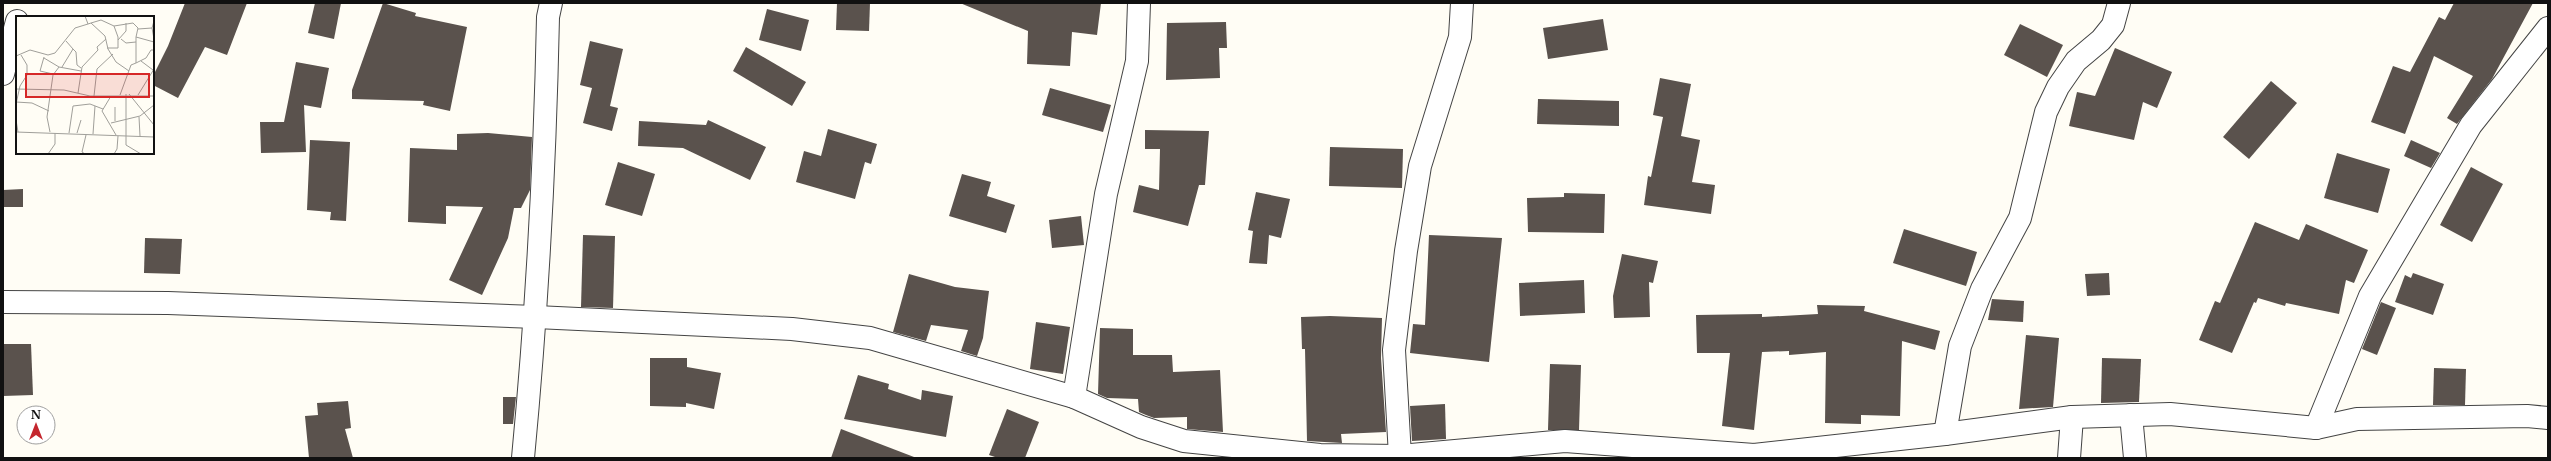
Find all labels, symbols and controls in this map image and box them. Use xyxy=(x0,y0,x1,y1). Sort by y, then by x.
inset map xyxy=(16,16,154,154)
north arrow xyxy=(16,405,56,445)
text: N xyxy=(31,408,42,422)

